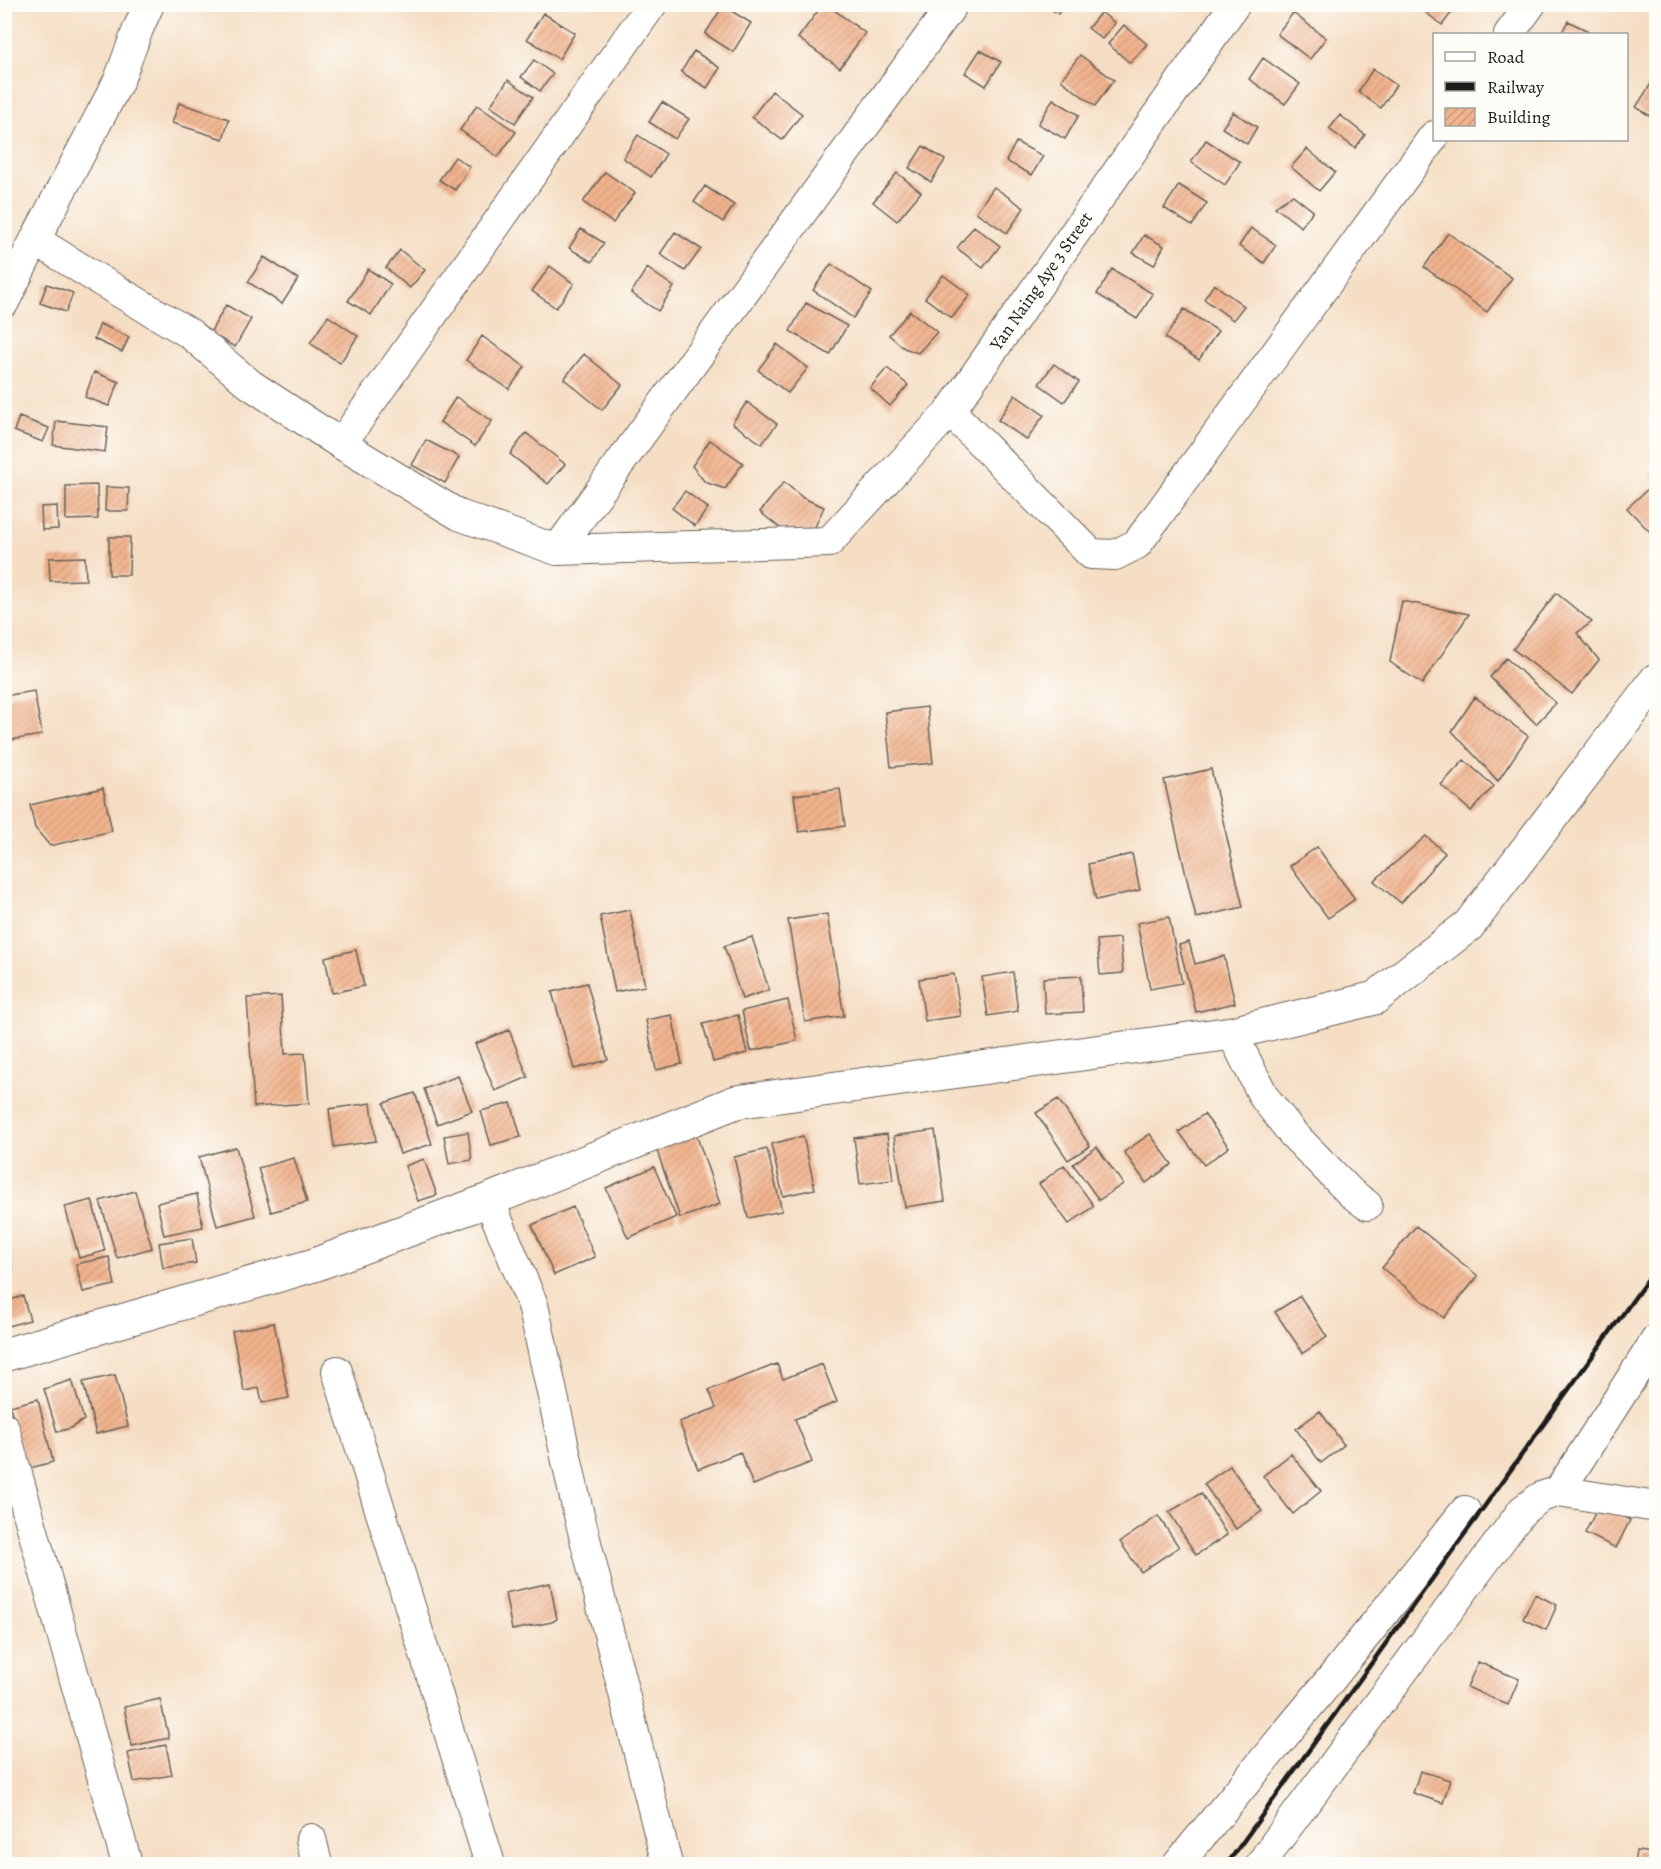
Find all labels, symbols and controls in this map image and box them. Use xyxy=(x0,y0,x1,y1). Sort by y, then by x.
legend xyxy=(1433,33,1628,141)
text: Road xyxy=(1487,45,1525,69)
text: Railway xyxy=(1487,75,1545,99)
text: Building xyxy=(1487,105,1551,129)
street label: Yan Naing Aye 3 Street xyxy=(984,207,1098,356)

